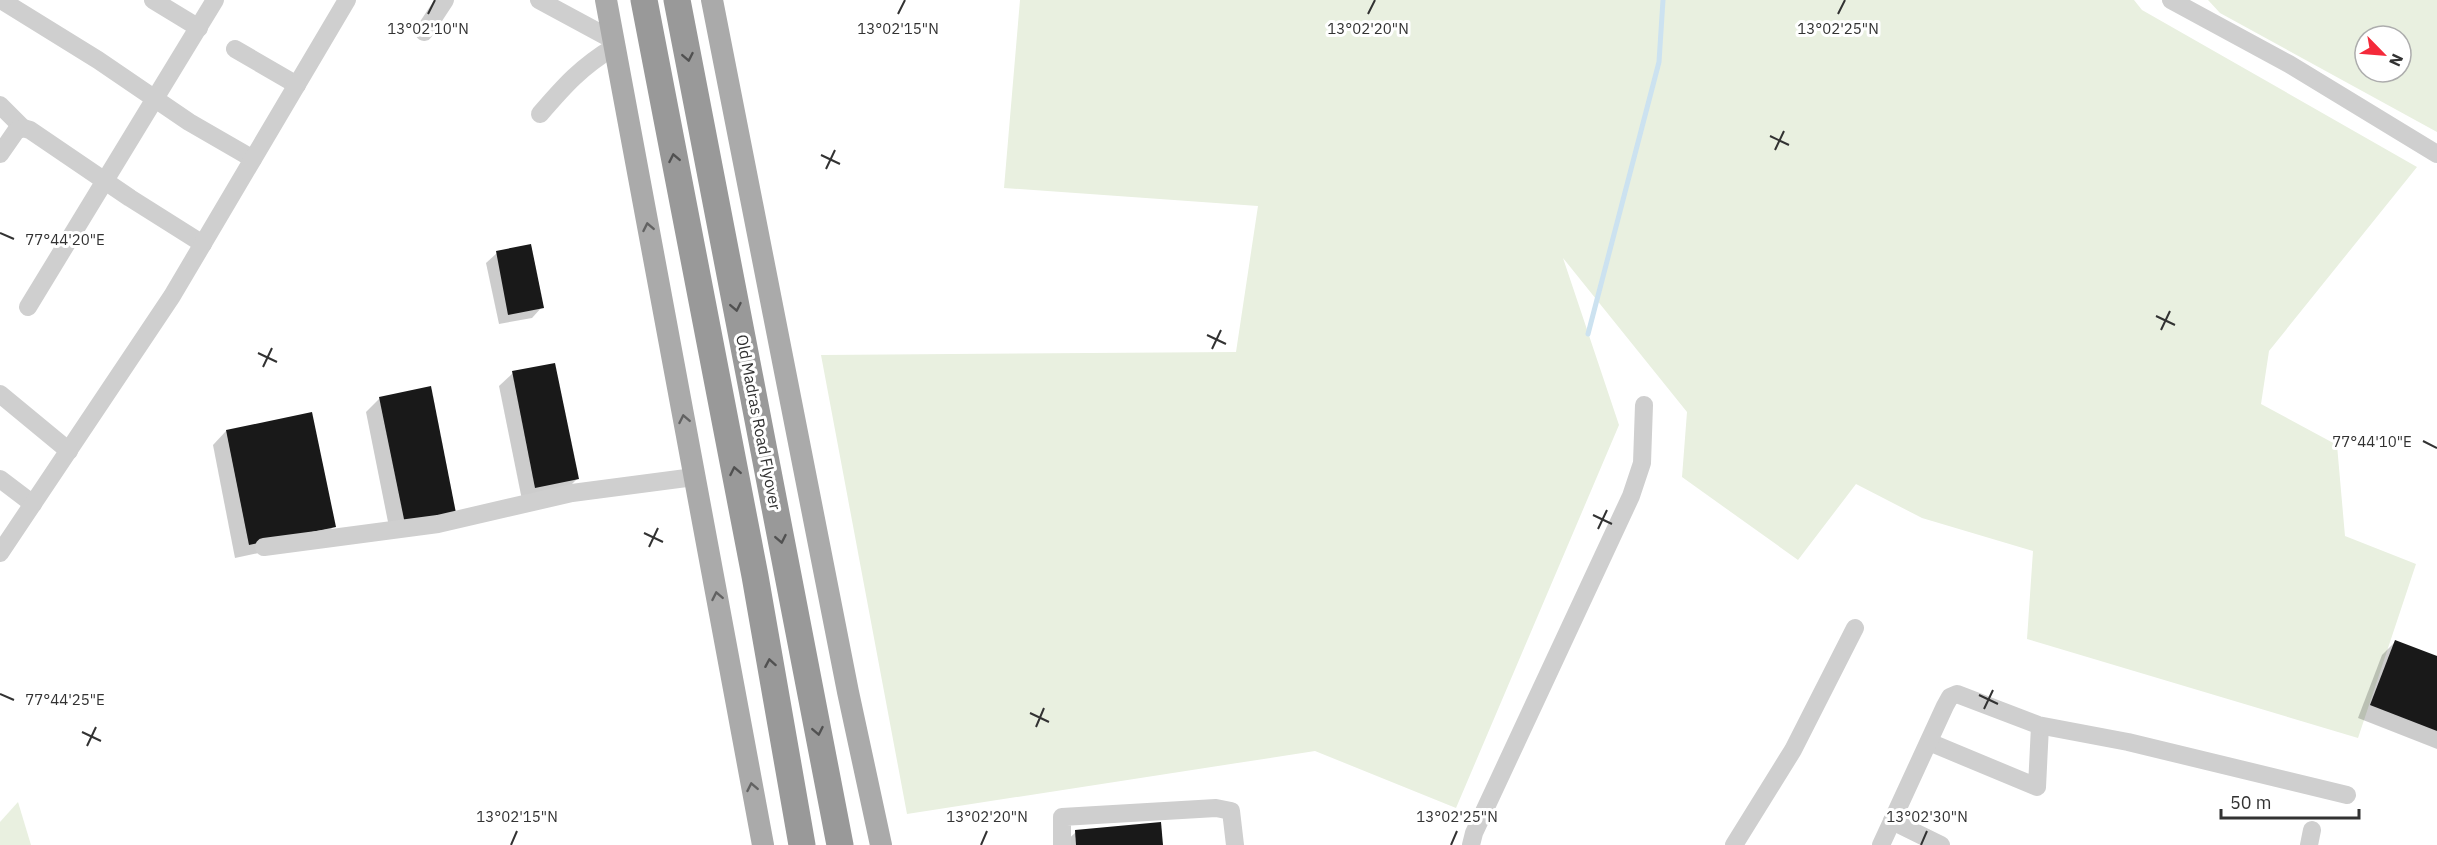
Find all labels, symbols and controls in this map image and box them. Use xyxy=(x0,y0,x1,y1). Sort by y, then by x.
text: 13°02'10"N xyxy=(387,19,469,38)
text: 13°02'15"N xyxy=(857,19,939,38)
text: 13°02'20"N xyxy=(1327,19,1409,38)
text: 13°02'25"N xyxy=(1797,19,1879,38)
north arrow xyxy=(2353,24,2413,84)
text: N xyxy=(2385,51,2408,70)
one-way arrow xyxy=(681,52,694,62)
one-way arrow xyxy=(668,154,681,164)
one-way arrow xyxy=(642,223,655,233)
text: 77°44'20"E xyxy=(25,230,105,249)
one-way arrow xyxy=(729,301,742,311)
street label: Old Madras Road Flyover xyxy=(732,333,786,512)
one-way arrow xyxy=(678,414,691,424)
text: 77°44'10"E xyxy=(2332,432,2412,451)
one-way arrow xyxy=(729,467,742,477)
one-way arrow xyxy=(774,534,787,544)
one-way arrow xyxy=(711,591,723,600)
one-way arrow xyxy=(764,659,777,669)
text: 77°44'25"E xyxy=(25,690,105,709)
one-way arrow xyxy=(811,725,824,735)
scale bar xyxy=(2221,782,2359,820)
one-way arrow xyxy=(746,783,759,793)
text: 50 m xyxy=(2230,791,2272,814)
text: 13°02'15"N xyxy=(476,807,558,826)
text: 13°02'20"N xyxy=(946,807,1028,826)
text: 13°02'25"N xyxy=(1416,807,1498,826)
text: 13°02'30"N xyxy=(1886,807,1968,826)

